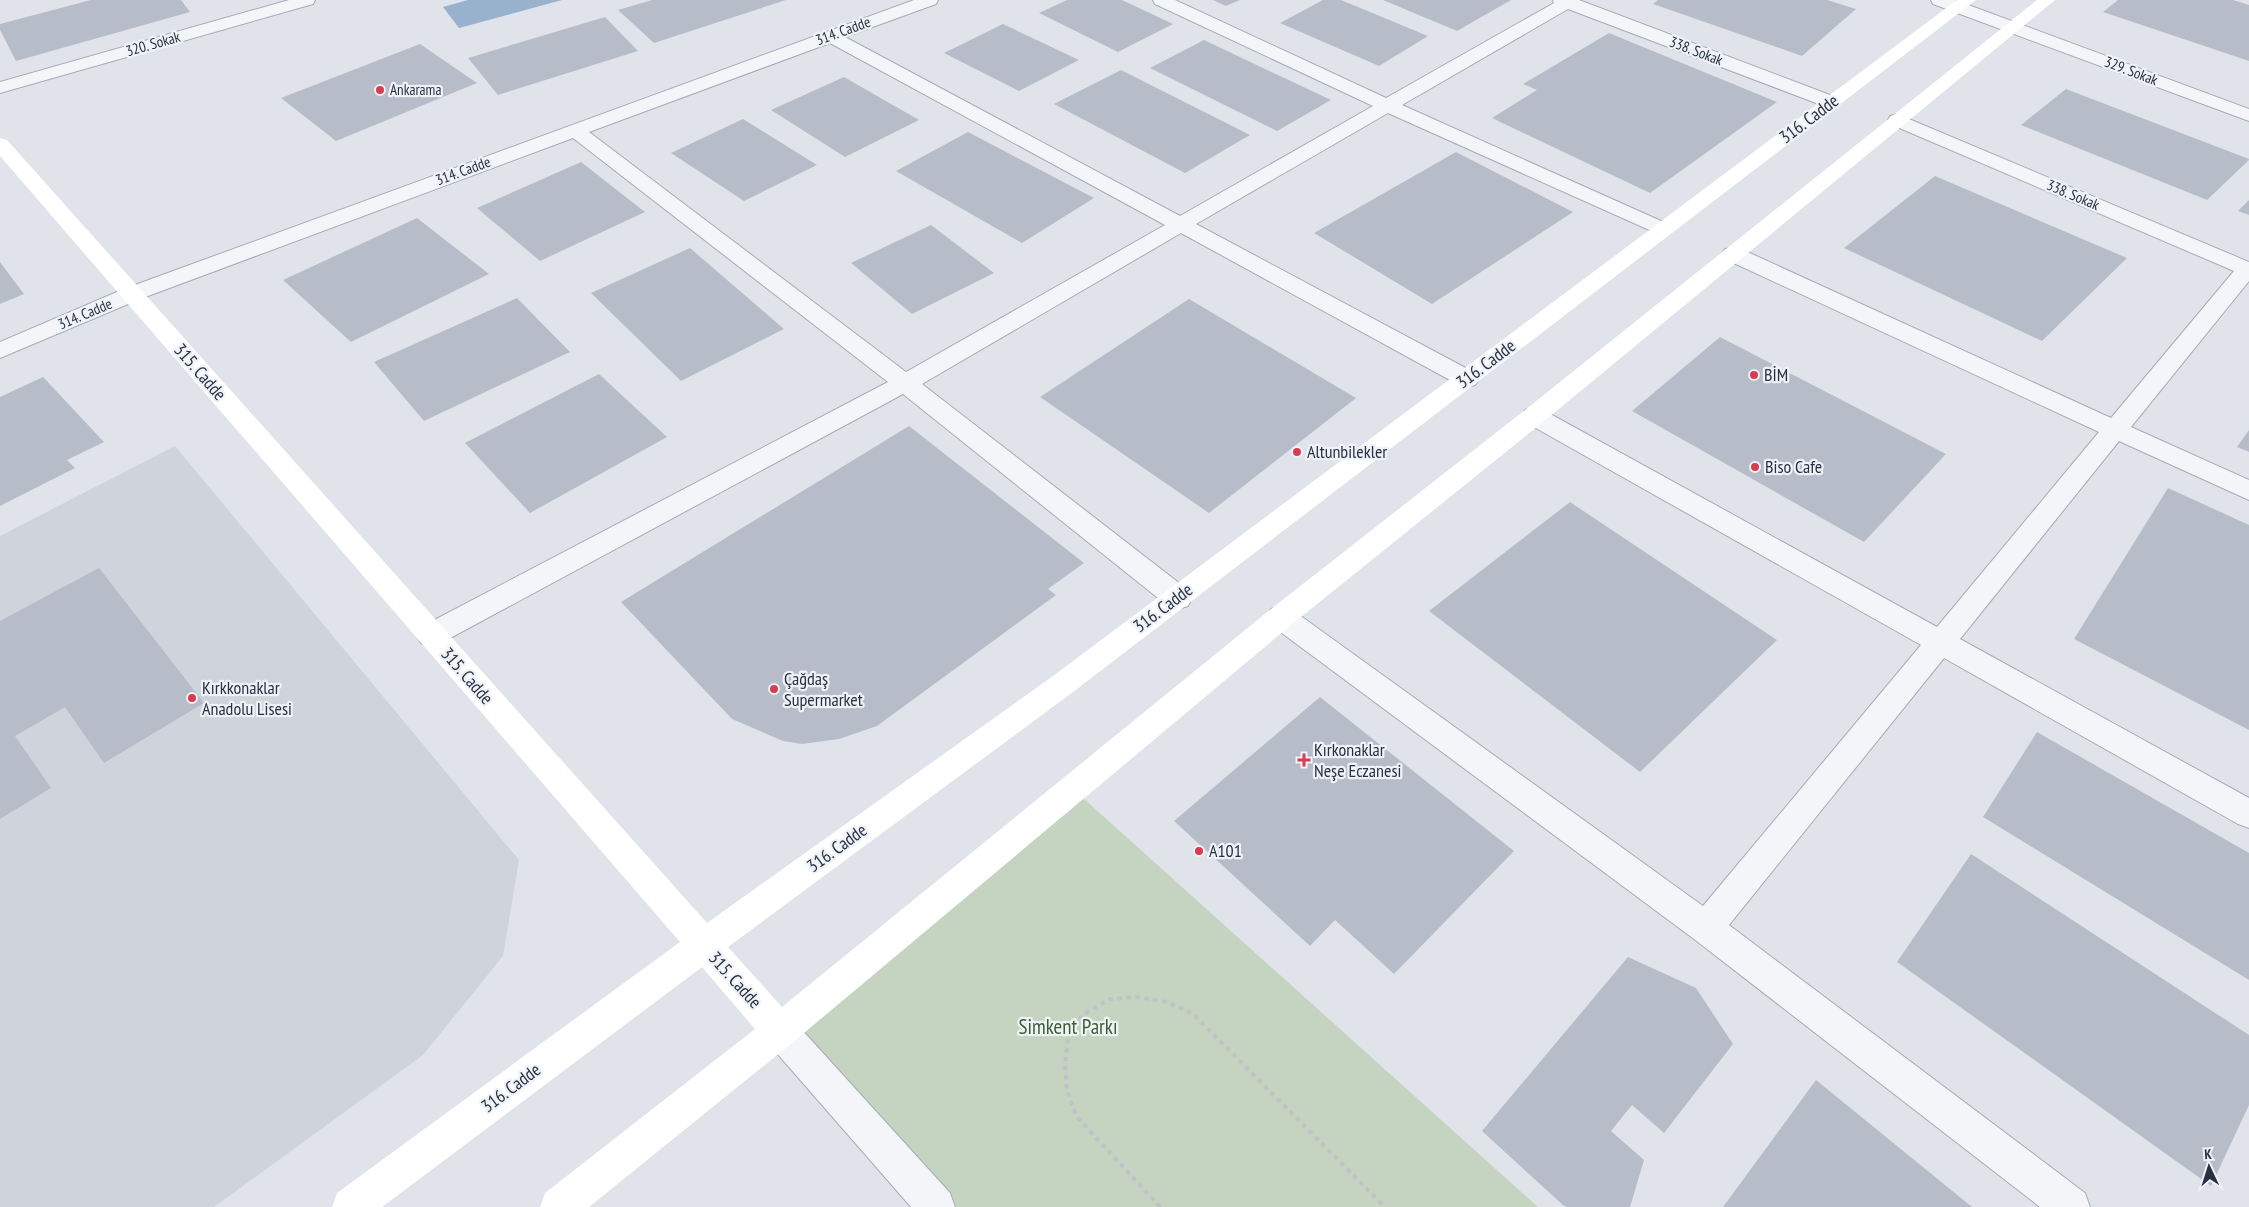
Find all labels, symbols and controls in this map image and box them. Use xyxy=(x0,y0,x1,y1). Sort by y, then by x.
street label: 314. Cadde xyxy=(813,12,873,49)
street label: 320. Sokak xyxy=(123,27,182,60)
street label: 338. Sokak xyxy=(1667,32,1726,69)
street label: 329. Sokak xyxy=(2102,52,2161,89)
place label: Ankarama xyxy=(390,80,441,99)
marker: Ankarama xyxy=(374,84,386,96)
street label: 316. Cadde xyxy=(1774,89,1843,148)
street label: 314. Cadde xyxy=(433,152,493,189)
street label: 338. Sokak xyxy=(2044,175,2103,214)
street label: 314. Cadde xyxy=(55,294,115,333)
street label: 316. Cadde xyxy=(1451,334,1520,393)
street label: 315. Cadde xyxy=(169,338,231,405)
place label: BİM xyxy=(1764,363,1788,386)
marker: BİM xyxy=(1748,369,1760,381)
place label: Altunbilekler xyxy=(1307,440,1387,463)
marker: Altunbilekler xyxy=(1291,446,1303,458)
place label: Biso Cafe xyxy=(1765,455,1822,478)
marker: Biso Cafe xyxy=(1749,461,1761,473)
street label: 316. Cadde xyxy=(1128,578,1197,637)
street label: 315. Cadde xyxy=(436,642,498,709)
place label: Çağdaş Supermarket xyxy=(784,667,863,711)
place label: Kırkkonaklar Anadolu Lisesi xyxy=(202,676,292,720)
marker: Çağdaş Supermarket xyxy=(768,683,780,695)
marker: Kırkkonaklar Anadolu Lisesi xyxy=(186,692,198,704)
place label: Kırkonaklar Neşe Eczanesi xyxy=(1314,738,1401,782)
marker: Kırkonaklar Neşe Eczanesi xyxy=(1298,754,1310,766)
street label: 316. Cadde xyxy=(802,818,871,877)
place label: A101 xyxy=(1209,839,1242,862)
marker: A101 xyxy=(1193,845,1205,857)
street label: 315. Cadde xyxy=(704,947,767,1013)
park label: Simkent Parkı xyxy=(1018,1013,1118,1040)
street label: 316. Cadde xyxy=(476,1058,545,1117)
north arrow xyxy=(2184,1142,2234,1192)
text: K xyxy=(2204,1145,2213,1163)

